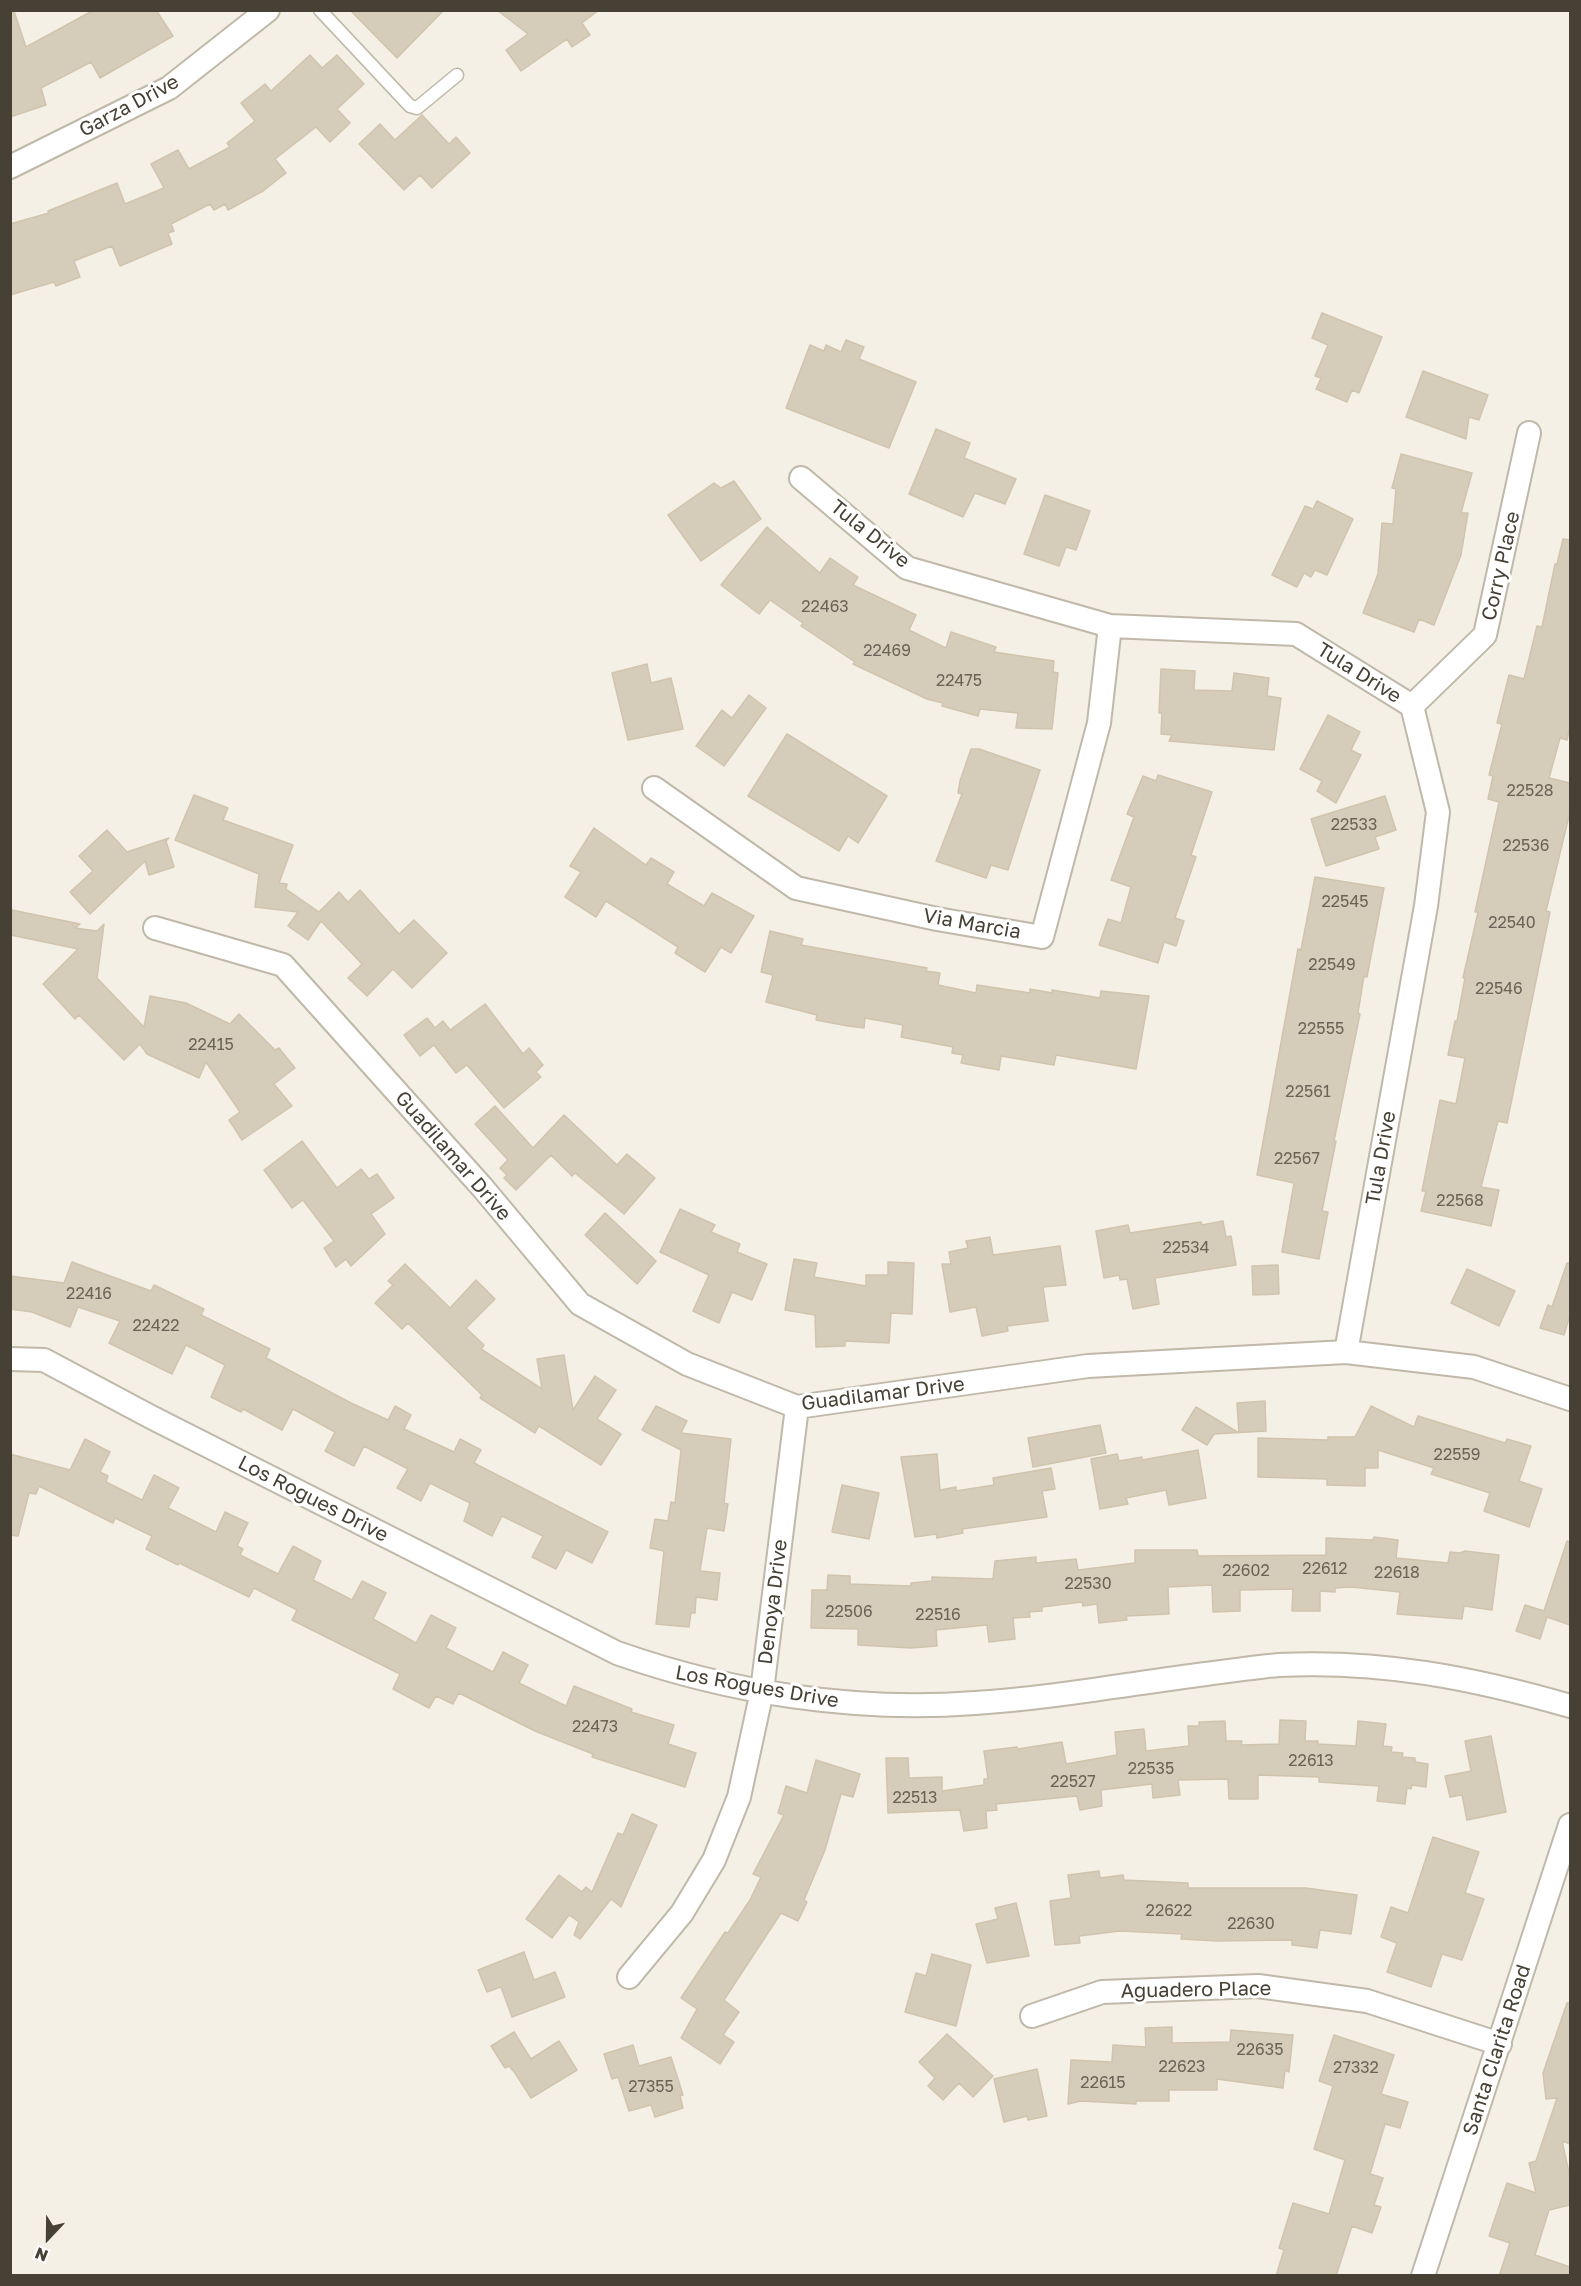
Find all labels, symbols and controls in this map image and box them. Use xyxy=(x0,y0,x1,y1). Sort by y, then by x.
street label: Garza Drive xyxy=(75,70,183,142)
street label: Tula Drive xyxy=(826,495,914,573)
street label: Corry Place xyxy=(1477,509,1525,623)
house number: 22463 xyxy=(801,597,849,617)
street label: Tula Drive xyxy=(1312,638,1406,708)
house number: 22469 xyxy=(863,641,911,661)
house number: 22475 xyxy=(936,671,982,691)
house number: 22528 xyxy=(1507,781,1553,801)
house number: 22533 xyxy=(1331,815,1377,835)
house number: 22536 xyxy=(1503,836,1549,856)
house number: 22545 xyxy=(1322,892,1368,912)
street label: Via Marcia xyxy=(921,904,1023,944)
house number: 22540 xyxy=(1488,913,1536,933)
house number: 22549 xyxy=(1308,955,1356,975)
house number: 22546 xyxy=(1475,979,1523,999)
house number: 22555 xyxy=(1298,1019,1344,1039)
house number: 22415 xyxy=(188,1035,234,1055)
house number: 22561 xyxy=(1285,1082,1331,1102)
street label: Guadilamar Drive xyxy=(390,1086,516,1226)
street label: Tula Drive xyxy=(1361,1109,1401,1207)
house number: 22567 xyxy=(1274,1149,1320,1169)
house number: 22568 xyxy=(1436,1191,1484,1211)
house number: 22534 xyxy=(1163,1238,1209,1258)
house number: 22416 xyxy=(66,1284,112,1304)
house number: 22422 xyxy=(133,1316,179,1336)
street label: Guadilamar Drive xyxy=(800,1372,966,1416)
house number: 22559 xyxy=(1434,1445,1480,1465)
street label: Los Rogues Drive xyxy=(234,1451,392,1547)
street label: Denoya Drive xyxy=(753,1538,793,1666)
house number: 22612 xyxy=(1302,1559,1348,1579)
house number: 22602 xyxy=(1222,1561,1270,1581)
house number: 22618 xyxy=(1374,1563,1420,1583)
house number: 22530 xyxy=(1064,1574,1112,1594)
house number: 22506 xyxy=(825,1602,873,1622)
house number: 22516 xyxy=(915,1605,961,1625)
street label: Los Rogues Drive xyxy=(673,1661,841,1713)
house number: 22473 xyxy=(572,1717,618,1737)
house number: 22613 xyxy=(1288,1751,1334,1771)
house number: 22535 xyxy=(1128,1759,1174,1779)
house number: 22527 xyxy=(1050,1772,1096,1792)
house number: 22513 xyxy=(893,1788,937,1808)
house number: 22622 xyxy=(1146,1901,1192,1921)
house number: 22630 xyxy=(1227,1914,1275,1934)
street label: Santa Clarita Road xyxy=(1458,1962,1536,2138)
street label: Aguadero Place xyxy=(1120,1977,1272,2003)
house number: 22635 xyxy=(1237,2040,1283,2060)
house number: 22623 xyxy=(1159,2057,1205,2077)
house number: 27332 xyxy=(1333,2058,1379,2078)
house number: 22615 xyxy=(1080,2073,1126,2093)
house number: 27355 xyxy=(628,2077,674,2097)
north arrow xyxy=(18,2208,78,2268)
text: N xyxy=(32,2243,51,2266)

